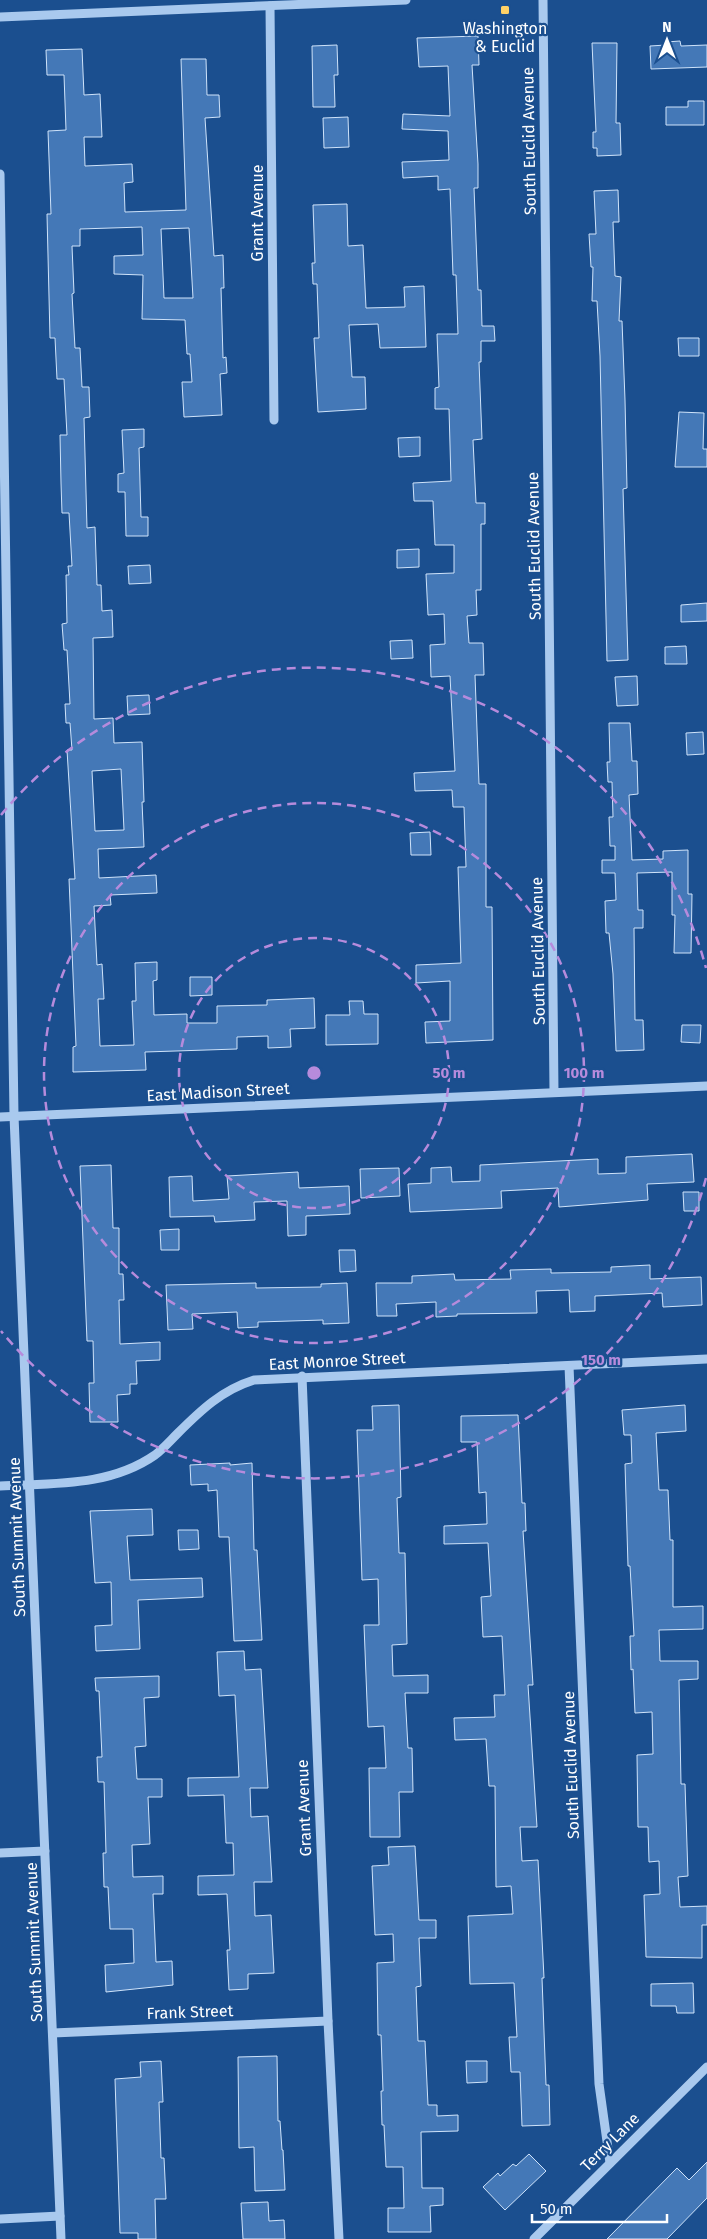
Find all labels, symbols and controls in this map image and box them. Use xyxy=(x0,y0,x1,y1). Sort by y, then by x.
marker: Washington & Euclid xyxy=(499,4,511,16)
north arrow xyxy=(642,15,692,65)
place label: Washington & Euclid xyxy=(463,19,547,56)
text: N xyxy=(662,19,672,36)
street label: South Euclid Avenue xyxy=(518,67,540,215)
street label: Grant Avenue xyxy=(248,165,267,261)
street label: South Euclid Avenue xyxy=(523,472,545,620)
street label: South Euclid Avenue xyxy=(527,877,549,1025)
centre of rings xyxy=(305,1064,323,1082)
text: 50 m xyxy=(432,1064,466,1082)
text: 100 m xyxy=(564,1064,604,1082)
street label: East Madison Street xyxy=(146,1079,290,1105)
street label: East Monroe Street xyxy=(268,1348,406,1374)
text: 150 m xyxy=(581,1351,621,1369)
street label: South Summit Avenue xyxy=(5,1457,29,1617)
street label: South Euclid Avenue xyxy=(559,1691,583,1839)
street label: Grant Avenue xyxy=(293,1759,315,1857)
street label: South Summit Avenue xyxy=(22,1862,46,2022)
street label: Frank Street xyxy=(146,2001,234,2023)
street label: Terry Lane xyxy=(577,2109,643,2175)
scale bar xyxy=(532,2192,667,2224)
text: 50 m xyxy=(540,2200,573,2218)

